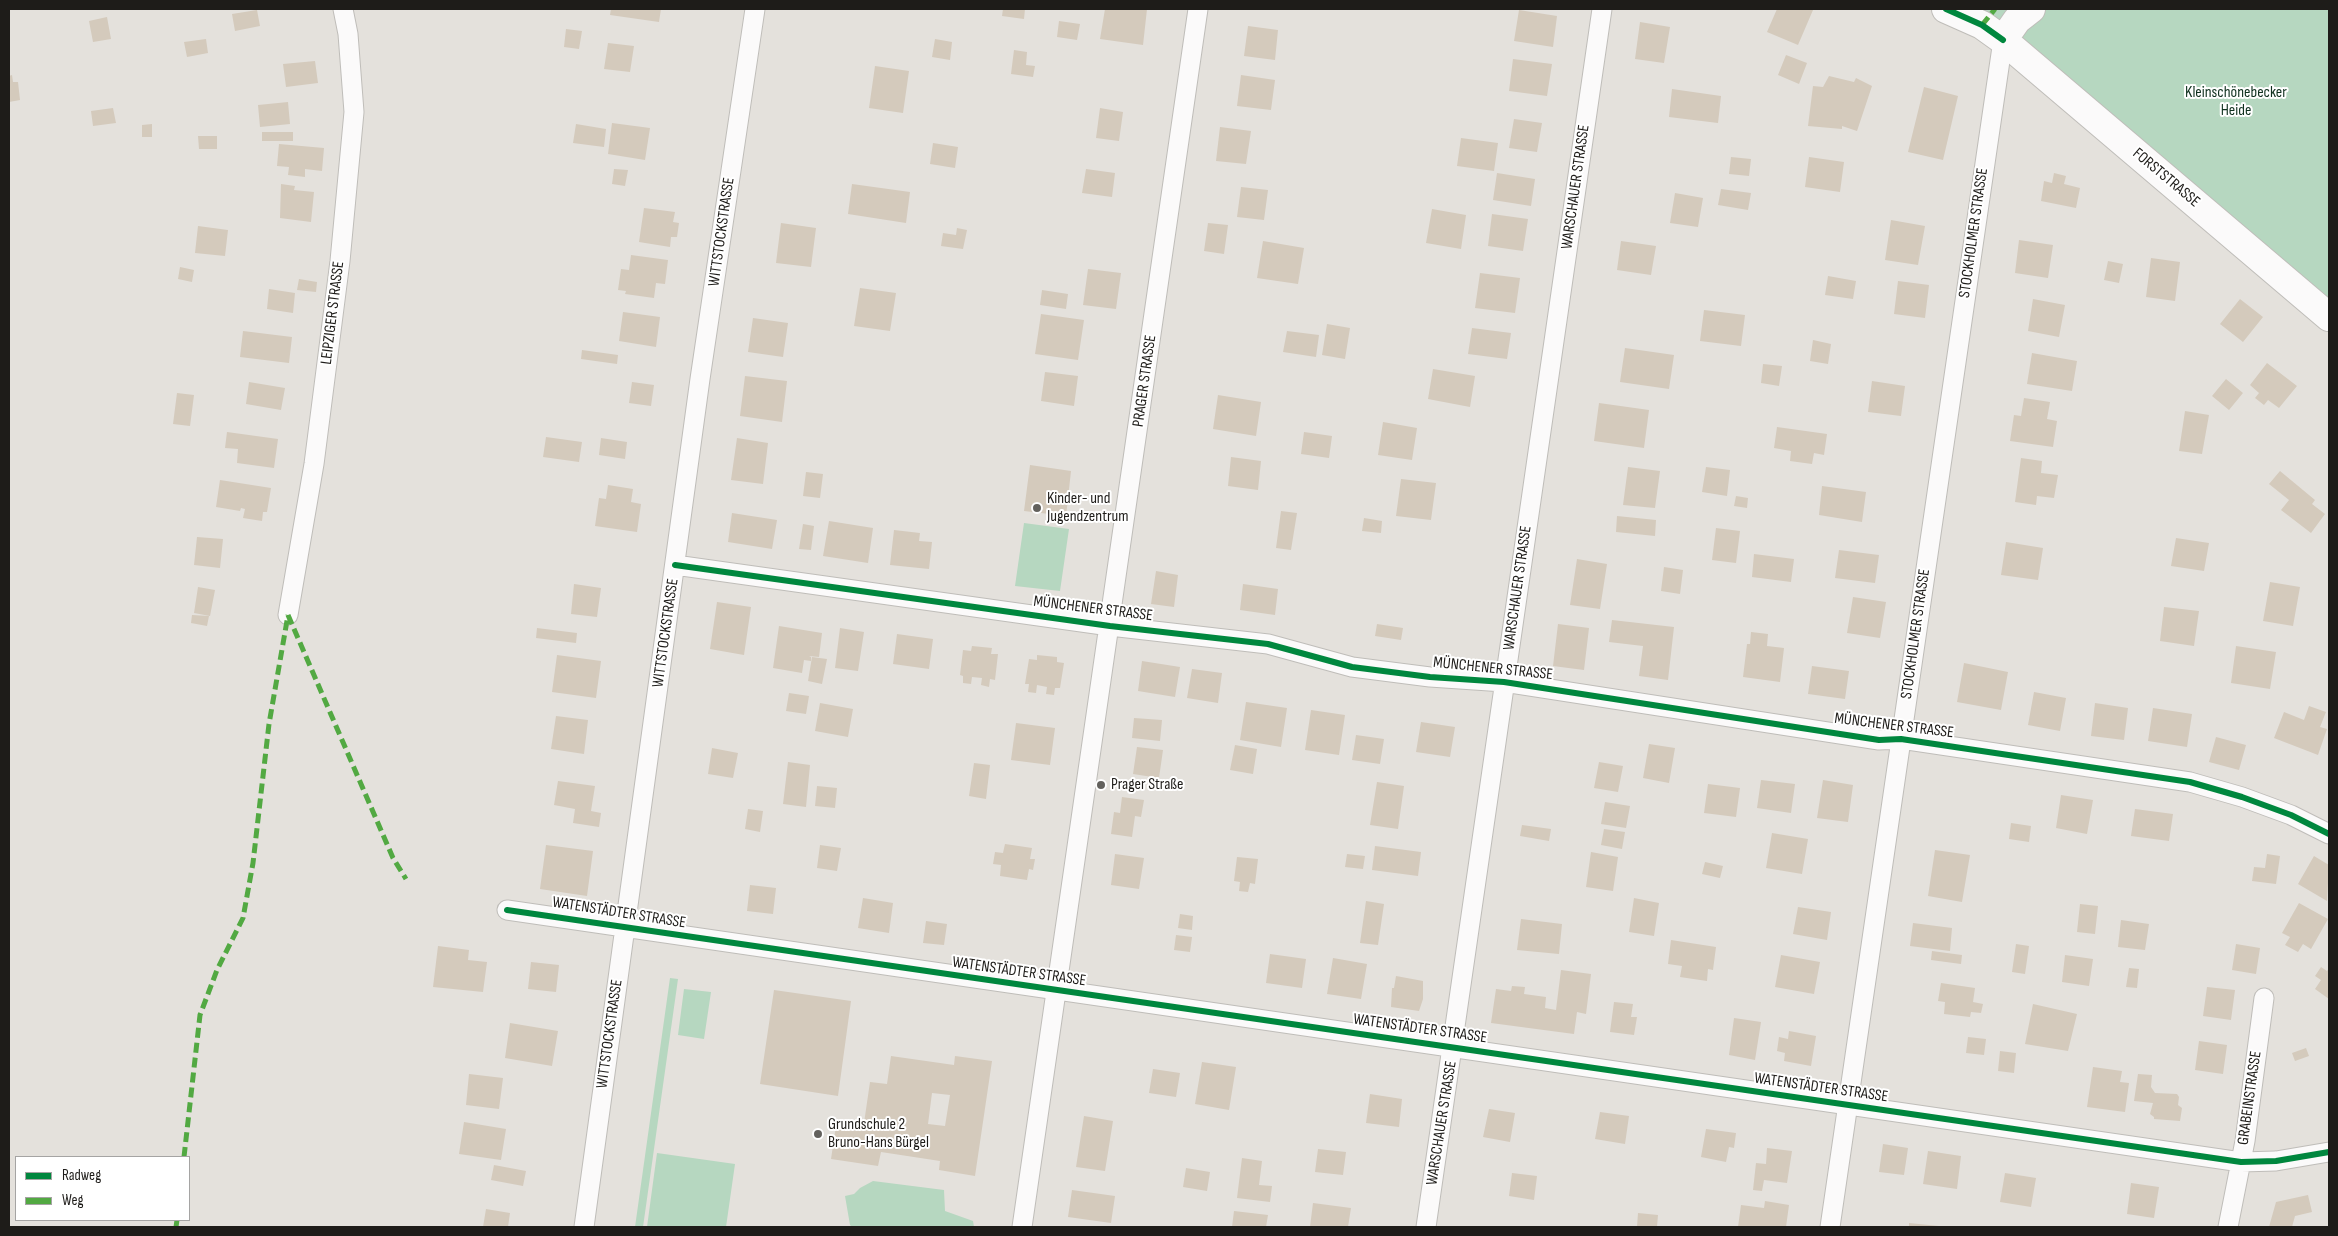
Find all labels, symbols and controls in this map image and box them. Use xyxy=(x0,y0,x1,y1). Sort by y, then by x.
park label: Kleinschönebecker Heide xyxy=(2185,83,2287,121)
street label: WARSCHAUER STRASSE xyxy=(1558,123,1594,251)
street label: FORSTSTRASSE xyxy=(2128,144,2204,212)
street label: STOCKHOLMER STRASSE xyxy=(1955,167,1993,299)
street label: WITTSTOCKSTRASSE xyxy=(705,176,739,288)
street label: LEIPZIGER STRASSE xyxy=(317,260,349,366)
street label: PRAGER STRASSE xyxy=(1129,334,1161,428)
place label: Kinder- und Jugendzentrum xyxy=(1047,489,1129,527)
marker: Kinder- und Jugendzentrum xyxy=(1031,502,1043,514)
street label: WARSCHAUER STRASSE xyxy=(1500,524,1536,652)
street label: STOCKHOLMER STRASSE xyxy=(1897,568,1935,700)
street label: WITTSTOCKSTRASSE xyxy=(649,577,683,689)
street label: MÜNCHENER STRASSE xyxy=(1032,592,1154,626)
street label: MÜNCHENER STRASSE xyxy=(1432,653,1554,685)
street label: MÜNCHENER STRASSE xyxy=(1833,709,1955,743)
place label: Prager Straße xyxy=(1111,775,1184,795)
marker: Prager Straße xyxy=(1095,779,1107,791)
street label: WATENSTÄDTER STRASSE xyxy=(551,893,687,933)
street label: WATENSTÄDTER STRASSE xyxy=(951,953,1087,991)
street label: WITTSTOCKSTRASSE xyxy=(593,978,627,1090)
street label: WATENSTÄDTER STRASSE xyxy=(1352,1010,1488,1048)
street label: GRABEINSTRASSE xyxy=(2234,1050,2266,1146)
street label: WARSCHAUER STRASSE xyxy=(1423,1059,1461,1187)
street label: WATENSTÄDTER STRASSE xyxy=(1753,1069,1889,1107)
place label: Grundschule 2 Bruno-Hans Bürgel xyxy=(828,1115,929,1153)
marker: Grundschule 2 Bruno-Hans Bürgel xyxy=(812,1128,824,1140)
legend xyxy=(15,1156,190,1221)
text: Radweg xyxy=(62,1166,101,1185)
text: Weg xyxy=(62,1191,84,1210)

